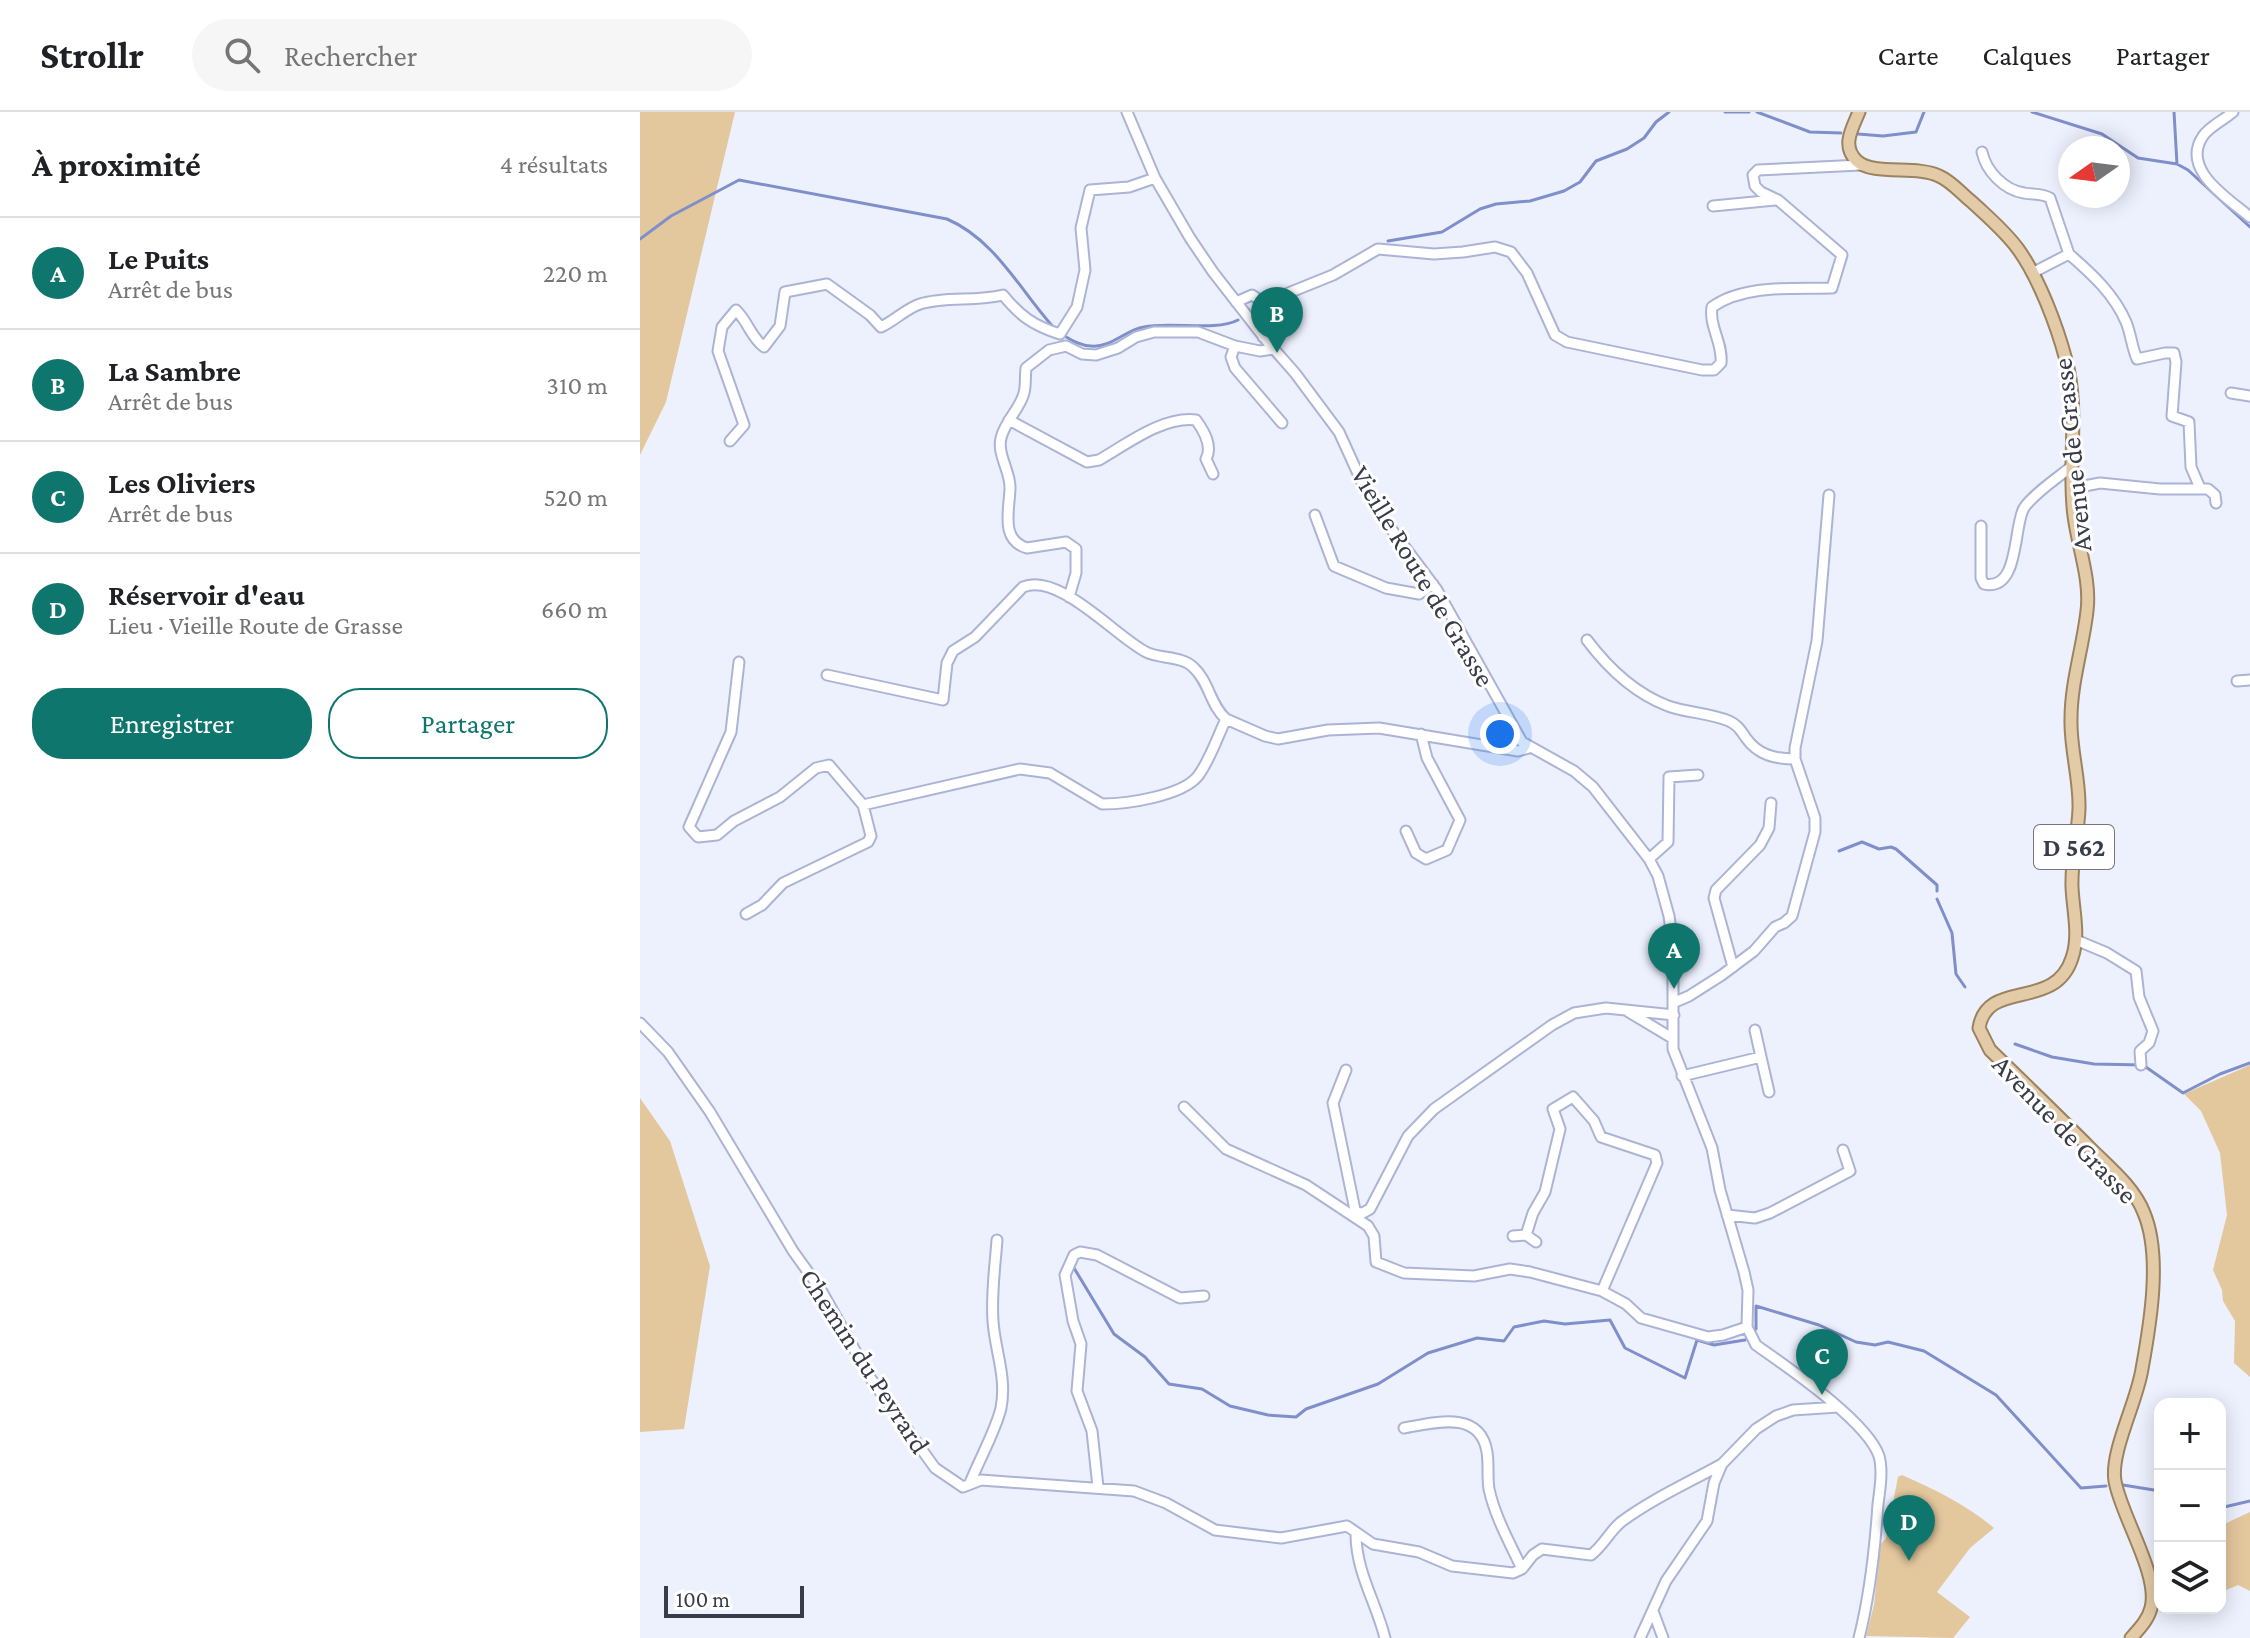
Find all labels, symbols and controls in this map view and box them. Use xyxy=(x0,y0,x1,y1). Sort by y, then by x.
search box xyxy=(192,19,752,91)
icon: search xyxy=(220,33,264,77)
text: Strollr xyxy=(40,34,144,76)
text: Rechercher xyxy=(284,39,417,72)
text: Carte xyxy=(1878,40,1939,71)
text: Calques xyxy=(1983,40,2072,71)
text: Partager xyxy=(2116,40,2210,71)
north arrow xyxy=(2058,136,2130,208)
text: À proximité xyxy=(32,146,201,183)
text: 4 résultats xyxy=(500,150,608,179)
text: Le Puits xyxy=(108,242,209,275)
text: A xyxy=(50,259,66,288)
text: 220 m xyxy=(543,259,608,288)
text: Arrêt de bus xyxy=(108,275,233,304)
pin: B xyxy=(1251,287,1303,353)
text: La Sambre xyxy=(108,354,241,387)
street label: Avenue de Grasse xyxy=(2046,357,2098,553)
text: B xyxy=(50,371,66,400)
text: 310 m xyxy=(547,371,608,400)
text: Arrêt de bus xyxy=(108,387,233,416)
street label: Vieille Route de Grasse xyxy=(1345,460,1501,692)
text: Les Oliviers xyxy=(108,466,256,499)
text: C xyxy=(50,483,66,512)
text: 520 m xyxy=(544,483,608,512)
text: Arrêt de bus xyxy=(108,499,233,528)
text: Réservoir d'eau xyxy=(108,578,305,611)
text: D xyxy=(49,595,67,624)
text: 660 m xyxy=(541,595,608,624)
text: Lieu · Vieille Route de Grasse xyxy=(108,611,403,640)
button: Enregistrer xyxy=(32,688,312,759)
button: Partager xyxy=(328,688,608,759)
your location xyxy=(1480,714,1520,754)
road number: D 562 xyxy=(2034,825,2114,869)
pin: A xyxy=(1648,923,1700,989)
street label: Avenue de Grasse xyxy=(1986,1048,2144,1210)
street label: Chemin du Peyrard xyxy=(794,1263,936,1459)
pin: C xyxy=(1796,1329,1848,1395)
map controls xyxy=(2154,1398,2226,1614)
button: + xyxy=(2154,1398,2226,1470)
button: − xyxy=(2154,1470,2226,1542)
pin: D xyxy=(1883,1495,1935,1561)
button: layers xyxy=(2154,1542,2226,1614)
scale bar xyxy=(664,1582,804,1618)
text: 100 m xyxy=(676,1587,730,1612)

